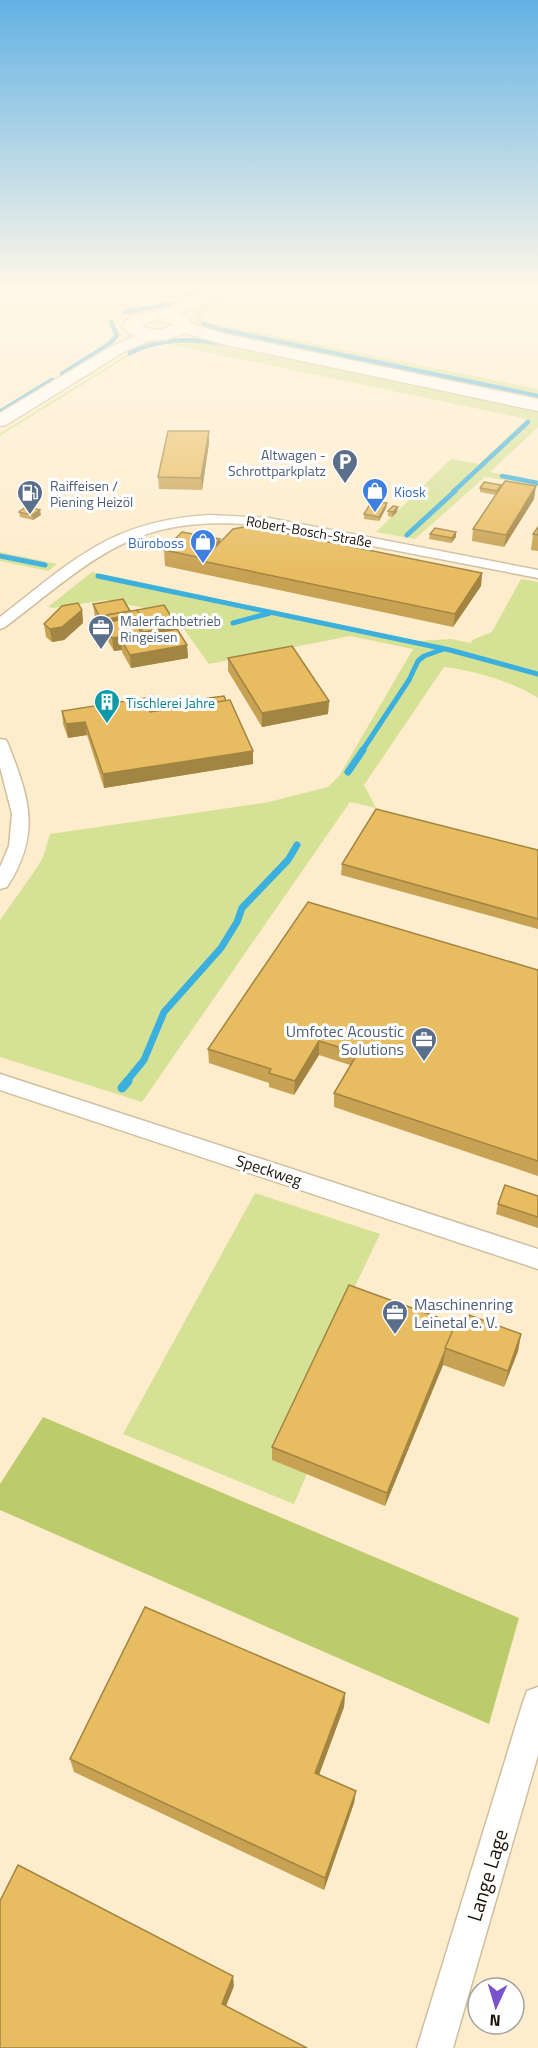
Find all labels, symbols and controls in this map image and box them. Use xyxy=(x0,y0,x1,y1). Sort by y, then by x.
place label: Altwagen - Schrottparkplatz xyxy=(228,444,326,481)
parking icon: Altwagen - Schrottparkplatz xyxy=(330,447,360,485)
place label: Raiffeisen / Piening Heizöl xyxy=(50,475,133,512)
shop icon: Kiosk xyxy=(360,476,390,514)
fuel station icon: Raiffeisen / Piening Heizöl xyxy=(15,478,45,516)
place label: Kiosk xyxy=(394,481,426,502)
street label: Robert-Bosch-Straße xyxy=(245,510,373,552)
shop icon: Büroboss xyxy=(188,527,218,565)
place label: Büroboss xyxy=(128,532,184,553)
place label: Malerfachbetrieb Ringeisen xyxy=(120,610,221,647)
office icon: Malerfachbetrieb Ringeisen xyxy=(86,613,116,651)
building icon: Tischlerei Jahre xyxy=(92,687,122,725)
place label: Tischlerei Jahre xyxy=(126,692,215,713)
place label: Umfotec Acoustic Solutions xyxy=(286,1019,404,1061)
office icon: Umfotec Acoustic Solutions xyxy=(409,1025,439,1063)
street label: Speckweg xyxy=(233,1148,305,1192)
place label: Maschinenring Leinetal e. V. xyxy=(414,1292,513,1334)
office icon: Maschinenring Leinetal e. V. xyxy=(380,1298,410,1336)
street label: Lange Lage xyxy=(458,1825,516,1925)
north arrow xyxy=(466,1976,526,2036)
text: N xyxy=(489,2009,501,2033)

